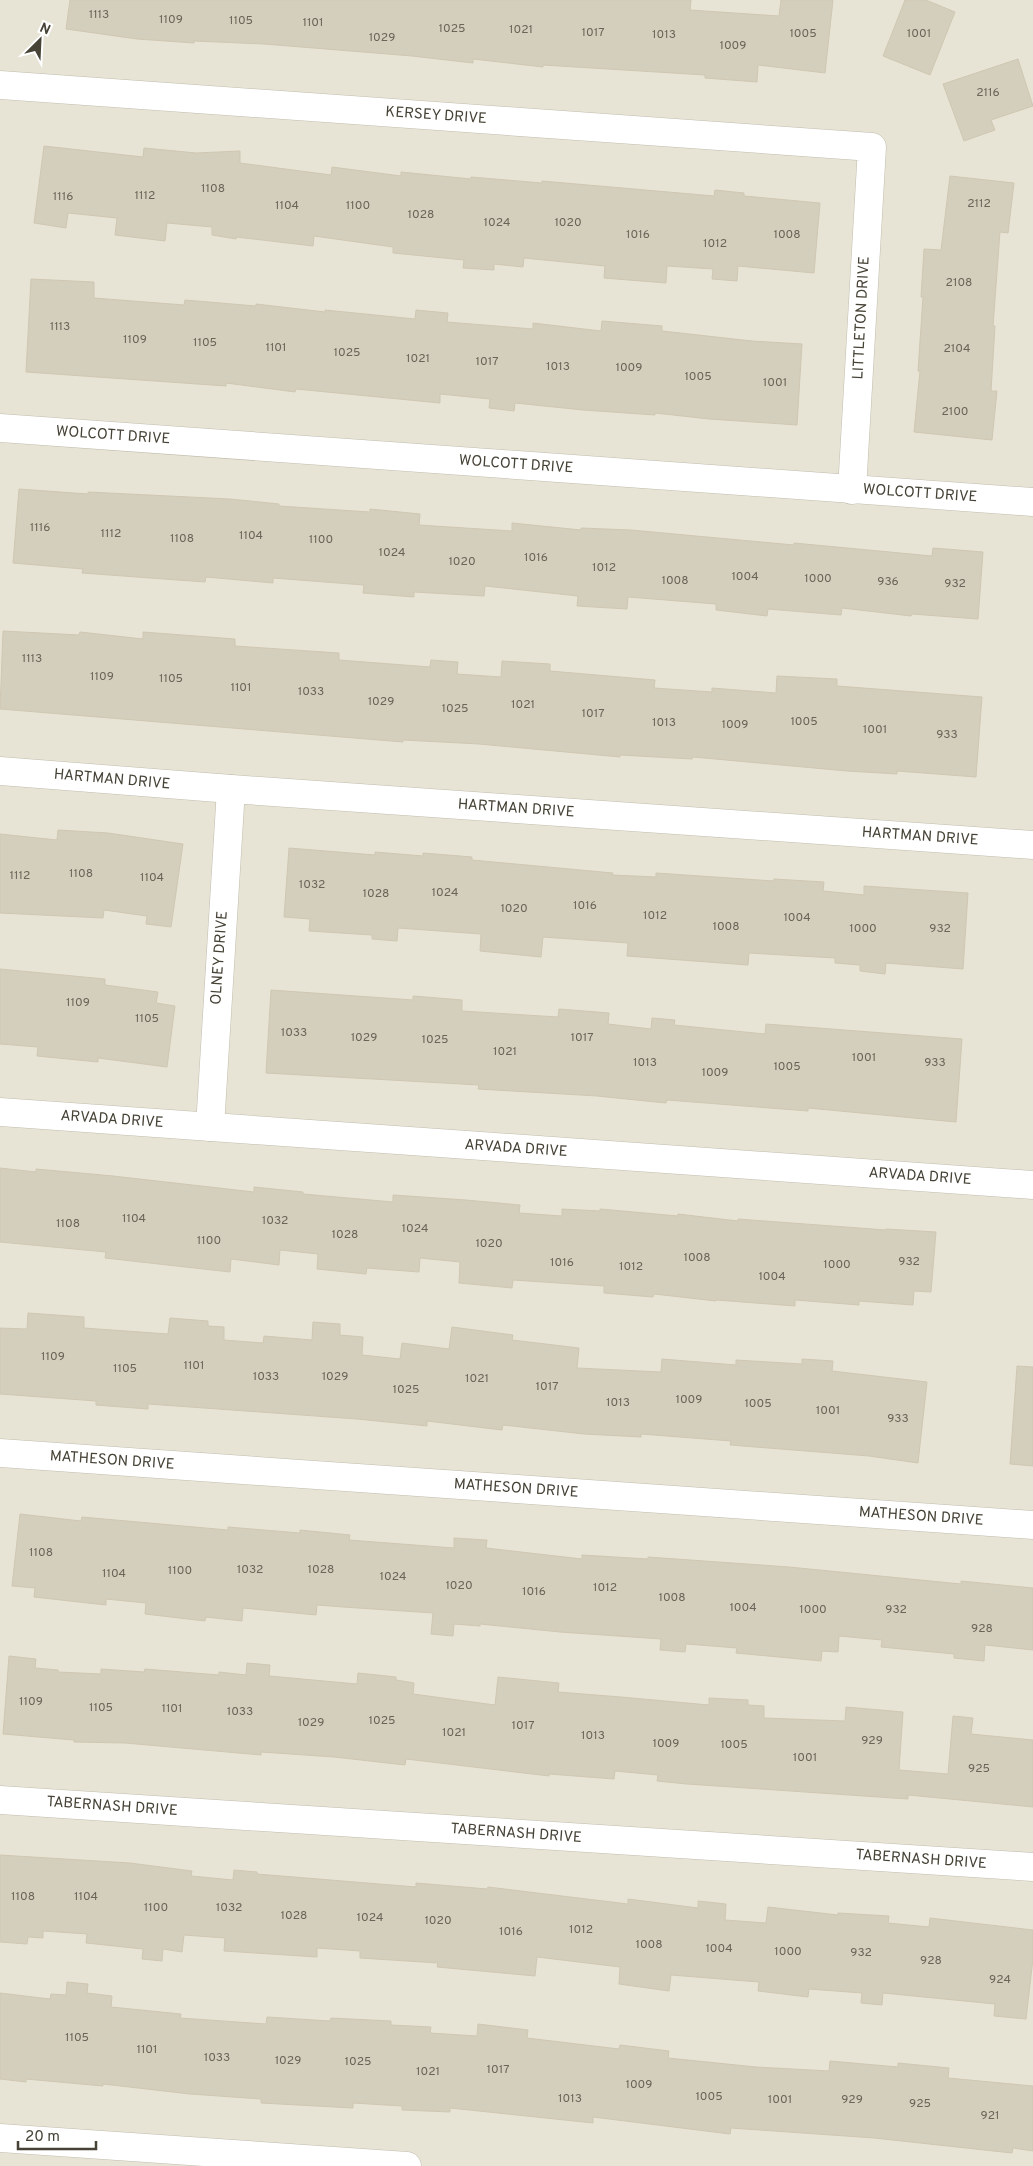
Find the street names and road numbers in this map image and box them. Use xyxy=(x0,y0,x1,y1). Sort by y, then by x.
street label: KERSEY DRIVE xyxy=(385,103,487,129)
street label: LITTLETON DRIVE xyxy=(849,256,875,380)
street label: WOLCOTT DRIVE xyxy=(55,423,171,449)
street label: WOLCOTT DRIVE xyxy=(458,452,574,478)
street label: WOLCOTT DRIVE xyxy=(862,481,978,507)
street label: HARTMAN DRIVE xyxy=(53,765,171,795)
street label: HARTMAN DRIVE xyxy=(457,795,575,823)
street label: HARTMAN DRIVE xyxy=(861,823,979,851)
street label: OLNEY DRIVE xyxy=(207,910,233,1006)
street label: ARVADA DRIVE xyxy=(60,1107,164,1133)
street label: ARVADA DRIVE xyxy=(464,1136,568,1162)
street label: ARVADA DRIVE xyxy=(868,1164,972,1190)
street label: MATHESON DRIVE xyxy=(49,1447,175,1475)
street label: MATHESON DRIVE xyxy=(453,1475,579,1503)
street label: MATHESON DRIVE xyxy=(858,1503,984,1531)
street label: TABERNASH DRIVE xyxy=(46,1793,178,1821)
street label: TABERNASH DRIVE xyxy=(450,1820,582,1848)
street label: TABERNASH DRIVE xyxy=(855,1846,987,1874)

